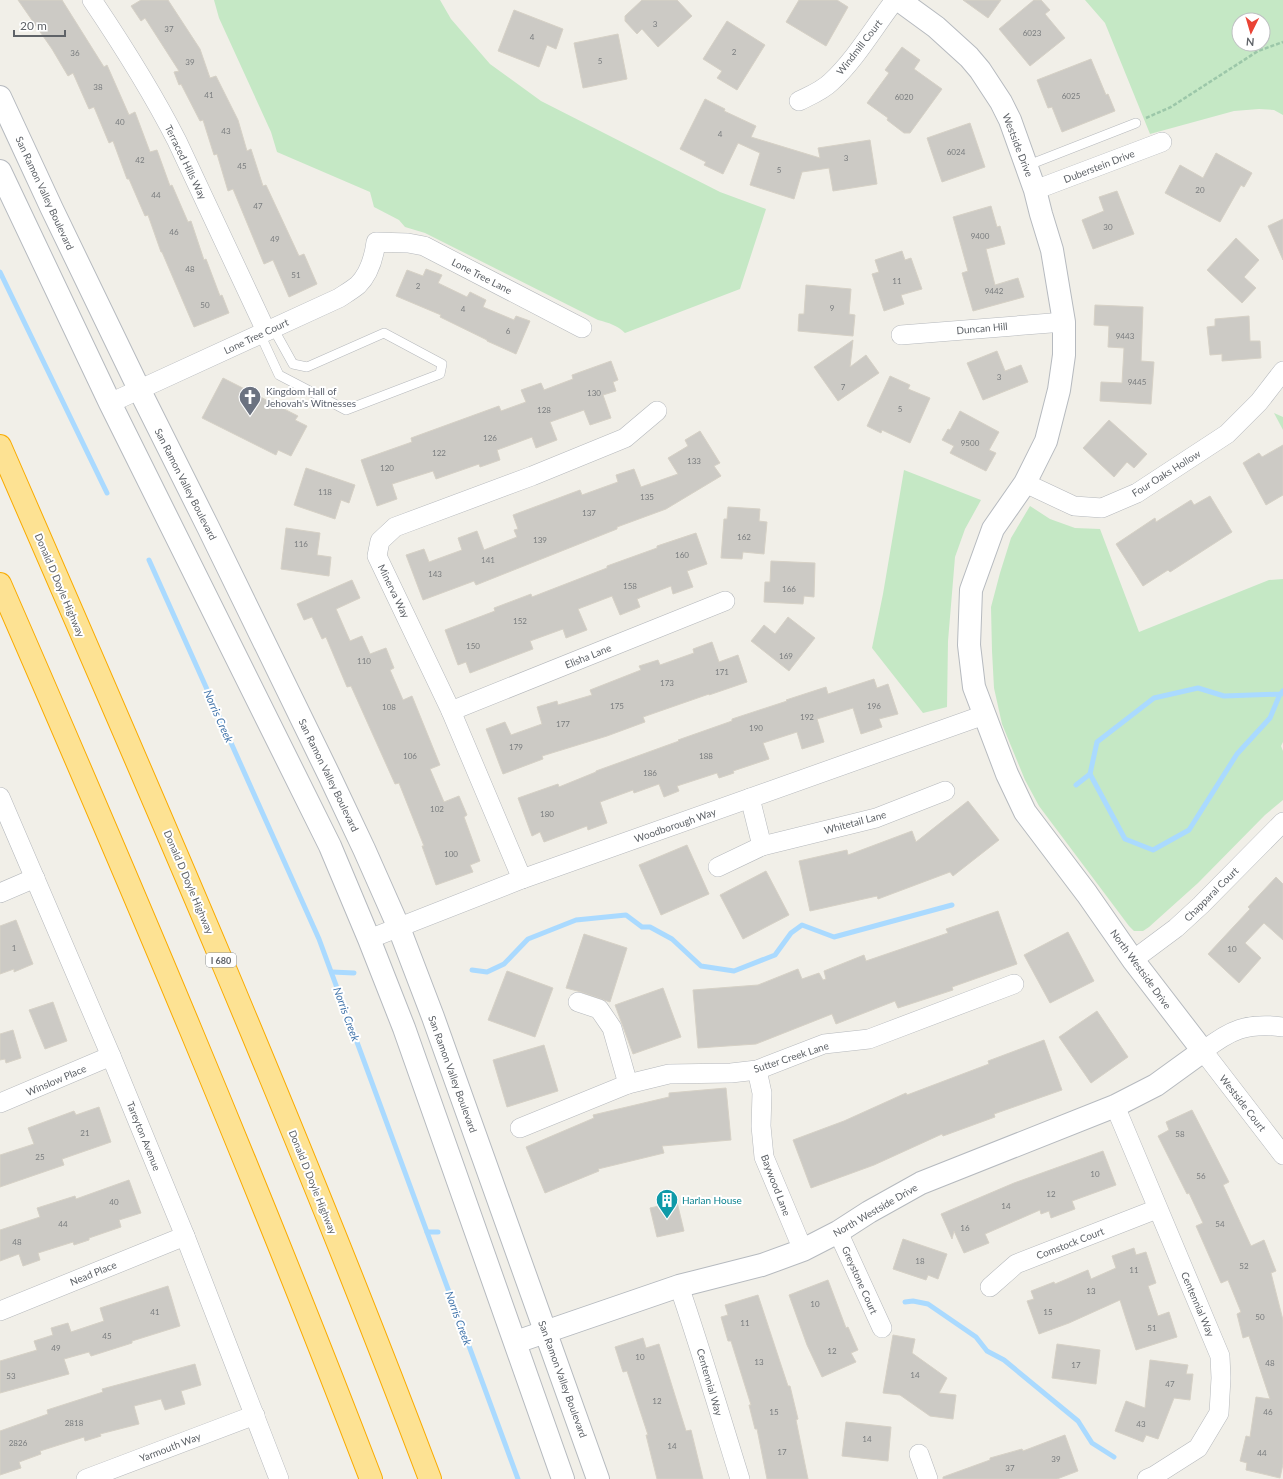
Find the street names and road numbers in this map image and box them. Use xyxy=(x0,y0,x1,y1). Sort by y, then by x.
street label: Windmill Court xyxy=(834,17,885,77)
street label: Westside Drive xyxy=(1000,112,1036,178)
street label: Terraced Hills Way xyxy=(163,123,210,202)
street label: San Ramon Valley Boulevard xyxy=(13,134,77,252)
street label: Duberstein Drive xyxy=(1062,147,1136,185)
street label: Lone Tree Lane xyxy=(450,256,514,296)
street label: Lone Tree Court xyxy=(222,316,291,356)
street label: Duncan Hill xyxy=(956,320,1008,336)
street label: San Ramon Valley Boulevard xyxy=(153,426,219,542)
street label: Four Oaks Hollow xyxy=(1129,447,1203,499)
street label: Donald D Doyle Highway xyxy=(33,531,88,639)
street label: Minerva Way xyxy=(376,562,413,621)
street label: Elisha Lane xyxy=(563,641,613,671)
street label: San Ramon Valley Boulevard xyxy=(296,717,362,833)
street label: Woodborough Way xyxy=(633,805,718,845)
street label: Whitetail Lane xyxy=(823,808,887,836)
street label: Donald D Doyle Highway xyxy=(162,828,217,936)
street label: Chapparal Court xyxy=(1181,864,1241,924)
street label: North Westside Drive xyxy=(1108,927,1174,1011)
road number: I 680 xyxy=(206,953,236,967)
street label: San Ramon Valley Boulevard xyxy=(426,1014,480,1134)
street label: Sutter Creek Lane xyxy=(752,1039,830,1075)
street label: Winslow Place xyxy=(24,1062,88,1098)
street label: Westside Court xyxy=(1217,1072,1269,1134)
street label: Tareyton Avenue xyxy=(125,1100,163,1172)
street label: Donald D Doyle Highway xyxy=(287,1128,340,1237)
street label: Baywood Lane xyxy=(759,1153,793,1217)
street label: North Westside Drive xyxy=(831,1181,919,1239)
street label: Comstock Court xyxy=(1034,1224,1106,1261)
street label: Greystone Court xyxy=(840,1244,880,1316)
street label: Nead Place xyxy=(68,1258,118,1288)
street label: Centennial Way xyxy=(1179,1270,1217,1339)
street label: San Ramon Valley Boulevard xyxy=(536,1319,590,1439)
street label: Centennial Way xyxy=(695,1347,726,1418)
street label: Yarmouth Way xyxy=(138,1430,203,1464)

